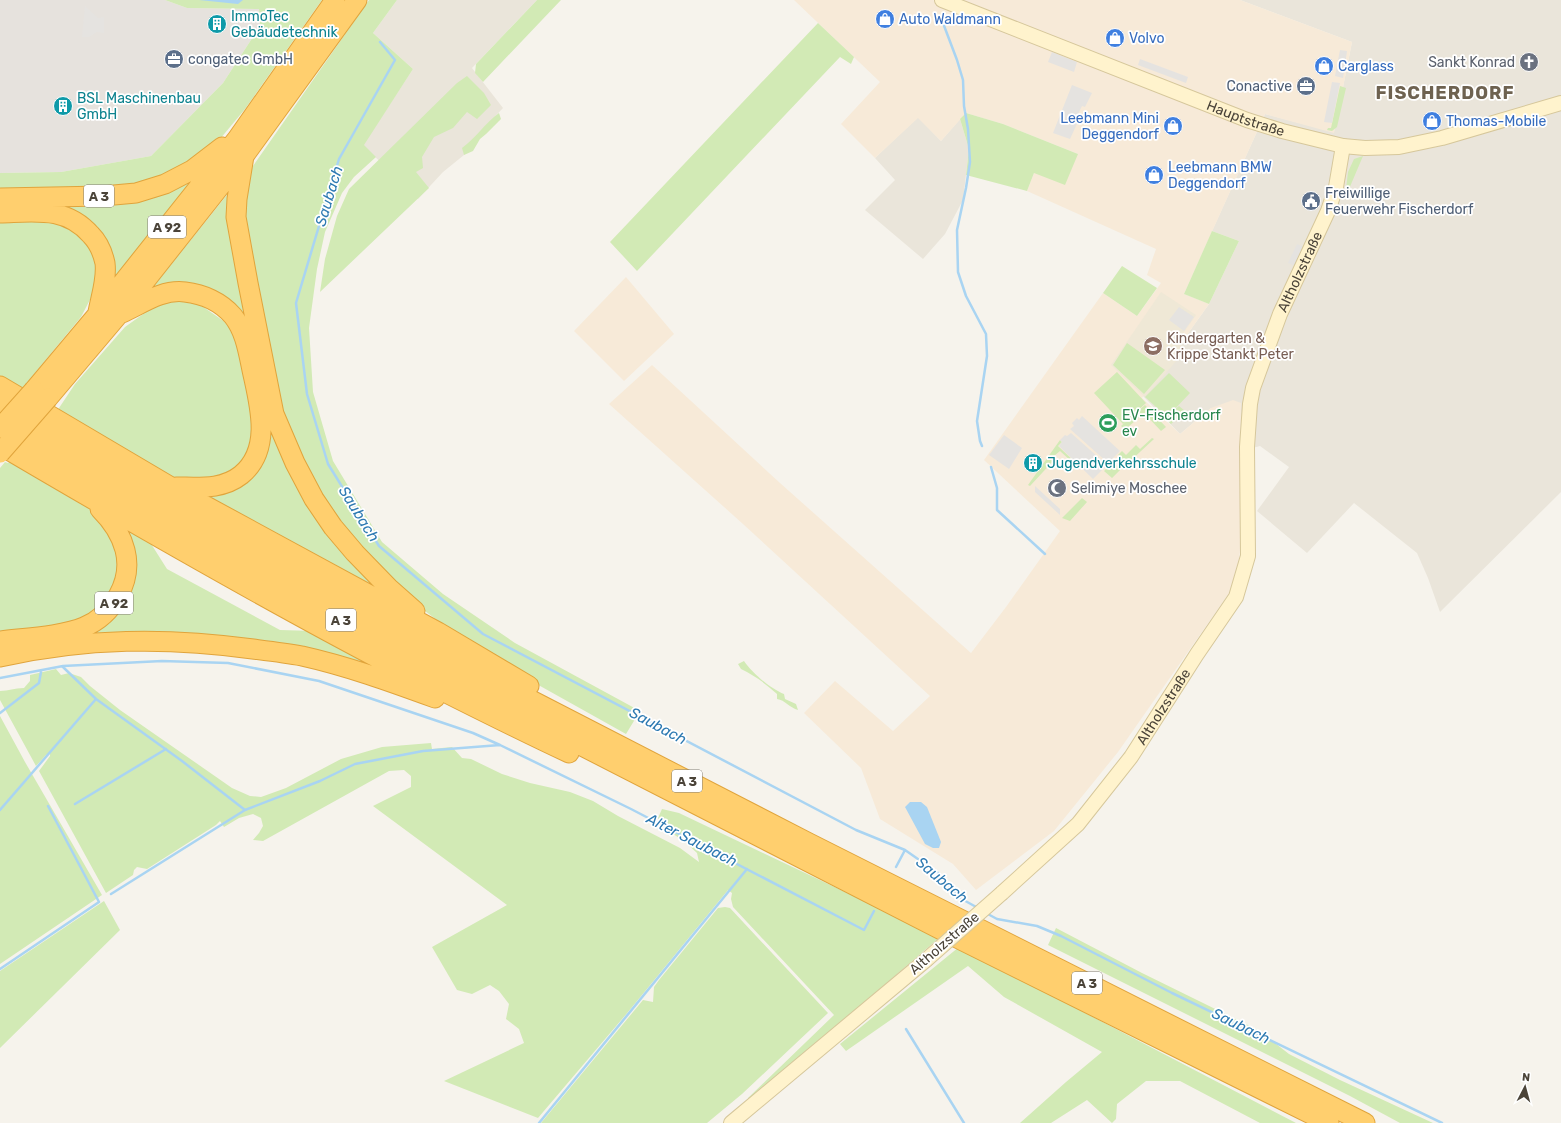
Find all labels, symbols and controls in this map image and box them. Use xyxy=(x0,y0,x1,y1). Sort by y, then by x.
place label: ImmoTec Gebäudetechnik xyxy=(231,8,338,41)
shop icon: Auto Waldmann xyxy=(874,8,896,30)
place label: Auto Waldmann xyxy=(899,11,1001,28)
building icon: ImmoTec Gebäudetechnik xyxy=(206,13,228,35)
shop icon: Volvo xyxy=(1104,27,1126,49)
place label: Volvo xyxy=(1129,30,1164,47)
office icon: congatec GmbH xyxy=(163,48,185,70)
place label: congatec GmbH xyxy=(188,51,293,68)
church icon: Sankt Konrad xyxy=(1518,51,1540,73)
place label: Sankt Konrad xyxy=(1428,54,1515,71)
shop icon: Carglass xyxy=(1313,55,1335,77)
place label: Carglass xyxy=(1338,58,1394,75)
office icon: Conactive xyxy=(1295,75,1317,97)
place label: Conactive xyxy=(1227,78,1292,95)
district label: FISCHERDORF xyxy=(1375,82,1515,104)
place label: BSL Maschinenbau GmbH xyxy=(77,90,201,123)
building icon: BSL Maschinenbau GmbH xyxy=(52,95,74,117)
street label: Hauptstraße xyxy=(1204,97,1287,140)
place label: Leebmann Mini Deggendorf xyxy=(1060,110,1160,143)
shop icon: Thomas-Mobile xyxy=(1421,110,1443,132)
place label: Thomas-Mobile xyxy=(1446,113,1546,130)
shop icon: Leebmann Mini Deggendorf xyxy=(1162,115,1184,137)
place label: Leebmann BMW Deggendorf xyxy=(1168,159,1272,192)
water label: Saubach xyxy=(311,164,347,228)
shop icon: Leebmann BMW Deggendorf xyxy=(1143,164,1165,186)
road number: A 3 xyxy=(84,185,114,207)
place label: Freiwillige Feuerwehr Fischerdorf xyxy=(1325,185,1474,218)
public building icon: Freiwillige Feuerwehr Fischerdorf xyxy=(1300,190,1322,212)
road number: A 92 xyxy=(148,216,186,238)
street label: Altholzstraße xyxy=(1274,229,1326,315)
place label: Kindergarten & Krippe Stankt Peter xyxy=(1167,330,1295,363)
school or university icon: Kindergarten & Krippe Stankt Peter xyxy=(1142,335,1164,357)
place label: EV-Fischerdorf ev xyxy=(1122,407,1221,440)
sports icon: EV-Fischerdorf ev xyxy=(1097,412,1119,434)
building icon: Jugendverkehrsschule xyxy=(1022,452,1044,474)
place label: Jugendverkehrsschule xyxy=(1047,455,1197,472)
mosque icon: Selimiye Moschee xyxy=(1046,477,1068,499)
place label: Selimiye Moschee xyxy=(1071,480,1187,497)
water label: Saubach xyxy=(335,483,383,545)
road number: A 92 xyxy=(95,592,133,614)
road number: A 3 xyxy=(326,609,356,631)
street label: Altholzstraße xyxy=(1133,665,1194,748)
water label: Saubach xyxy=(626,703,690,749)
road number: A 3 xyxy=(672,770,702,792)
water label: Alter Saubach xyxy=(643,809,740,871)
water label: Saubach xyxy=(912,853,972,907)
street label: Altholzstraße xyxy=(906,908,983,978)
road number: A 3 xyxy=(1072,972,1102,994)
water label: Saubach xyxy=(1209,1004,1273,1048)
north arrow xyxy=(1505,1067,1545,1107)
text: N xyxy=(1521,1071,1531,1084)

